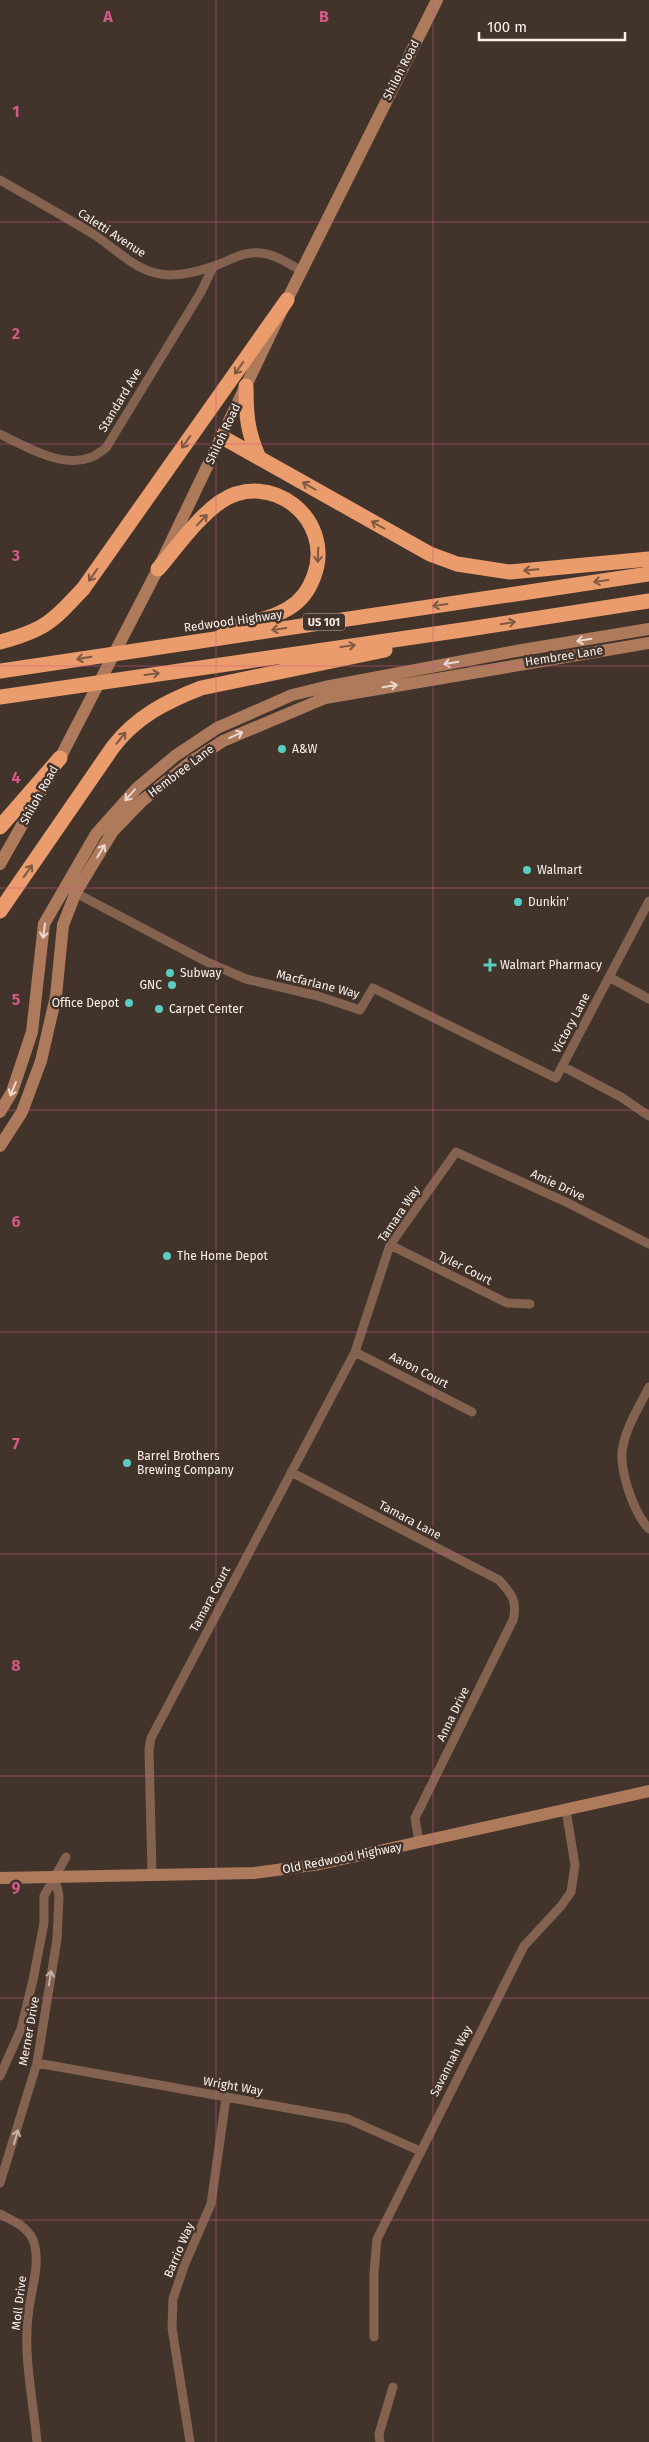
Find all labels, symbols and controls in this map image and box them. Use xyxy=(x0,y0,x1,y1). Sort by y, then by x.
text: A xyxy=(102,7,113,26)
text: B xyxy=(319,7,329,26)
scale bar xyxy=(479,10,625,42)
text: 100 m xyxy=(487,18,527,36)
street label: Shiloh Road xyxy=(380,38,422,102)
text: 1 xyxy=(12,102,20,121)
street label: Caletti Avenue xyxy=(75,206,149,260)
text: 2 xyxy=(12,324,20,343)
one-way arrow xyxy=(234,361,244,375)
street label: Standard Ave xyxy=(95,366,145,434)
street label: Shiloh Road xyxy=(203,401,243,467)
one-way arrow xyxy=(181,435,192,448)
one-way arrow xyxy=(302,480,316,490)
one-way arrow xyxy=(196,513,208,526)
one-way arrow xyxy=(372,520,386,530)
text: 3 xyxy=(11,546,20,565)
one-way arrow xyxy=(314,547,323,563)
one-way arrow xyxy=(523,565,539,575)
one-way arrow xyxy=(88,568,98,582)
one-way arrow xyxy=(593,577,609,587)
one-way arrow xyxy=(432,600,448,610)
street label: Redwood Highway xyxy=(183,607,283,635)
road number: US 101 xyxy=(303,614,345,630)
one-way arrow xyxy=(500,618,516,628)
one-way arrow xyxy=(272,624,288,634)
one-way arrow xyxy=(576,636,592,646)
one-way arrow xyxy=(339,641,355,651)
street label: Hembree Lane xyxy=(524,643,604,669)
one-way arrow xyxy=(76,654,92,664)
one-way arrow xyxy=(444,659,460,669)
one-way arrow xyxy=(144,669,160,679)
one-way arrow xyxy=(382,681,398,691)
one-way arrow xyxy=(228,730,243,740)
one-way arrow xyxy=(115,732,126,745)
street label: Hembree Lane xyxy=(145,742,217,800)
place label: A&W xyxy=(292,742,317,756)
marker: A&W xyxy=(276,743,288,755)
street label: Shiloh Road xyxy=(17,763,61,827)
text: 4 xyxy=(11,768,21,787)
one-way arrow xyxy=(125,788,136,801)
one-way arrow xyxy=(96,844,106,858)
place label: Walmart xyxy=(537,863,583,877)
marker: Walmart xyxy=(521,864,533,876)
one-way arrow xyxy=(23,865,33,879)
place label: Dunkin' xyxy=(528,895,569,909)
marker: Dunkin' xyxy=(512,896,524,908)
one-way arrow xyxy=(39,922,49,938)
place label: Walmart Pharmacy xyxy=(500,958,602,972)
marker: Walmart Pharmacy xyxy=(484,959,496,971)
place label: Subway xyxy=(180,966,221,980)
marker: Subway xyxy=(164,967,176,979)
street label: Macfarlane Way xyxy=(275,967,361,1001)
place label: GNC xyxy=(140,978,162,992)
marker: GNC xyxy=(166,979,178,991)
text: 5 xyxy=(12,990,21,1009)
street label: Victory Lane xyxy=(549,990,593,1056)
place label: Office Depot xyxy=(52,996,120,1010)
marker: Office Depot xyxy=(123,997,135,1009)
place label: Carpet Center xyxy=(169,1002,244,1016)
marker: Carpet Center xyxy=(153,1003,165,1015)
one-way arrow xyxy=(7,1081,17,1096)
street label: Amie Drive xyxy=(529,1166,587,1204)
street label: Tamara Way xyxy=(375,1183,423,1245)
text: 6 xyxy=(11,1212,21,1231)
street label: Tyler Court xyxy=(436,1248,495,1288)
place label: The Home Depot xyxy=(177,1249,269,1263)
marker: The Home Depot xyxy=(161,1250,173,1262)
street label: Aaron Court xyxy=(387,1349,451,1391)
text: 7 xyxy=(12,1434,20,1453)
place label: Barrel Brothers Brewing Company xyxy=(137,1449,234,1477)
marker: Barrel Brothers Brewing Company xyxy=(121,1457,133,1469)
street label: Tamara Lane xyxy=(376,1498,444,1542)
street label: Tamara Court xyxy=(187,1563,233,1634)
text: 8 xyxy=(11,1656,21,1675)
street label: Anna Drive xyxy=(434,1685,472,1743)
street label: Old Redwood Highway xyxy=(281,1840,403,1876)
text: 9 xyxy=(12,1878,21,1897)
one-way arrow xyxy=(46,1971,56,1987)
street label: Merner Drive xyxy=(16,1995,42,2067)
street label: Savannah Way xyxy=(427,2023,475,2099)
street label: Wright Way xyxy=(202,2074,264,2098)
one-way arrow xyxy=(11,2129,21,2145)
street label: Barrio Way xyxy=(161,2220,197,2280)
street label: Moll Drive xyxy=(9,2275,29,2331)

